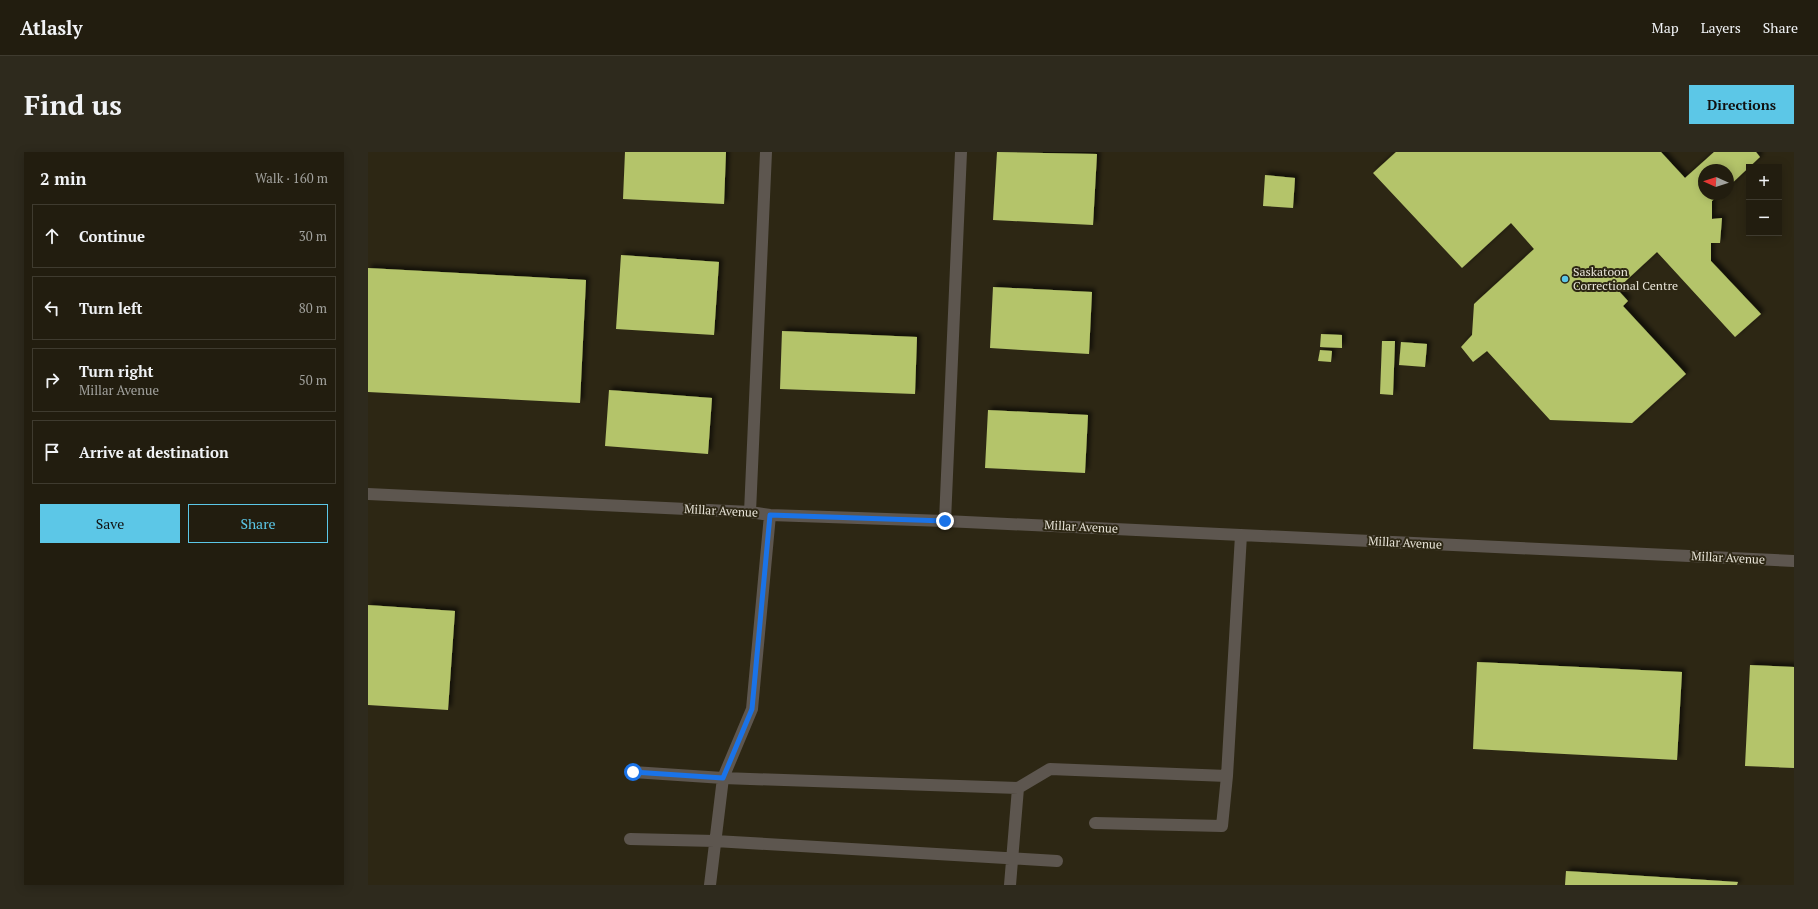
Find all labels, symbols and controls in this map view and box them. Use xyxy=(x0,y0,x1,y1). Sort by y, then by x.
text: Atlasly xyxy=(20,15,82,40)
text: Map xyxy=(1652,18,1679,37)
text: Layers xyxy=(1701,18,1741,37)
text: Share xyxy=(1763,18,1798,37)
button: Directions xyxy=(1689,85,1794,124)
text: Find us xyxy=(24,86,122,123)
north arrow xyxy=(1698,164,1734,200)
map controls xyxy=(1746,164,1782,236)
button: + xyxy=(1746,164,1782,200)
text: 2 min xyxy=(40,167,87,190)
text: Walk · 160 m xyxy=(255,169,328,187)
button: − xyxy=(1746,200,1782,236)
icon: ahead xyxy=(41,225,63,247)
text: Continue xyxy=(79,226,145,246)
text: 30 m xyxy=(299,227,327,245)
place label: Saskatoon Correctional Centre xyxy=(1573,264,1678,293)
marker: Saskatoon Correctional Centre xyxy=(1560,274,1570,284)
icon: left xyxy=(41,297,63,319)
text: Turn left xyxy=(79,298,143,318)
text: 80 m xyxy=(299,299,327,317)
text: Turn right xyxy=(79,361,154,381)
icon: right xyxy=(41,369,63,391)
text: 50 m xyxy=(299,371,327,389)
text: Millar Avenue xyxy=(79,381,159,399)
icon: arrive xyxy=(41,441,63,463)
text: Arrive at destination xyxy=(79,442,229,462)
street label: Millar Avenue xyxy=(684,501,758,520)
button: Save xyxy=(40,504,180,543)
button: Share xyxy=(188,504,328,543)
route end xyxy=(936,512,954,530)
street label: Millar Avenue xyxy=(1044,517,1118,536)
street label: Millar Avenue xyxy=(1368,533,1442,552)
street label: Millar Avenue xyxy=(1691,548,1765,567)
route start xyxy=(624,763,642,781)

